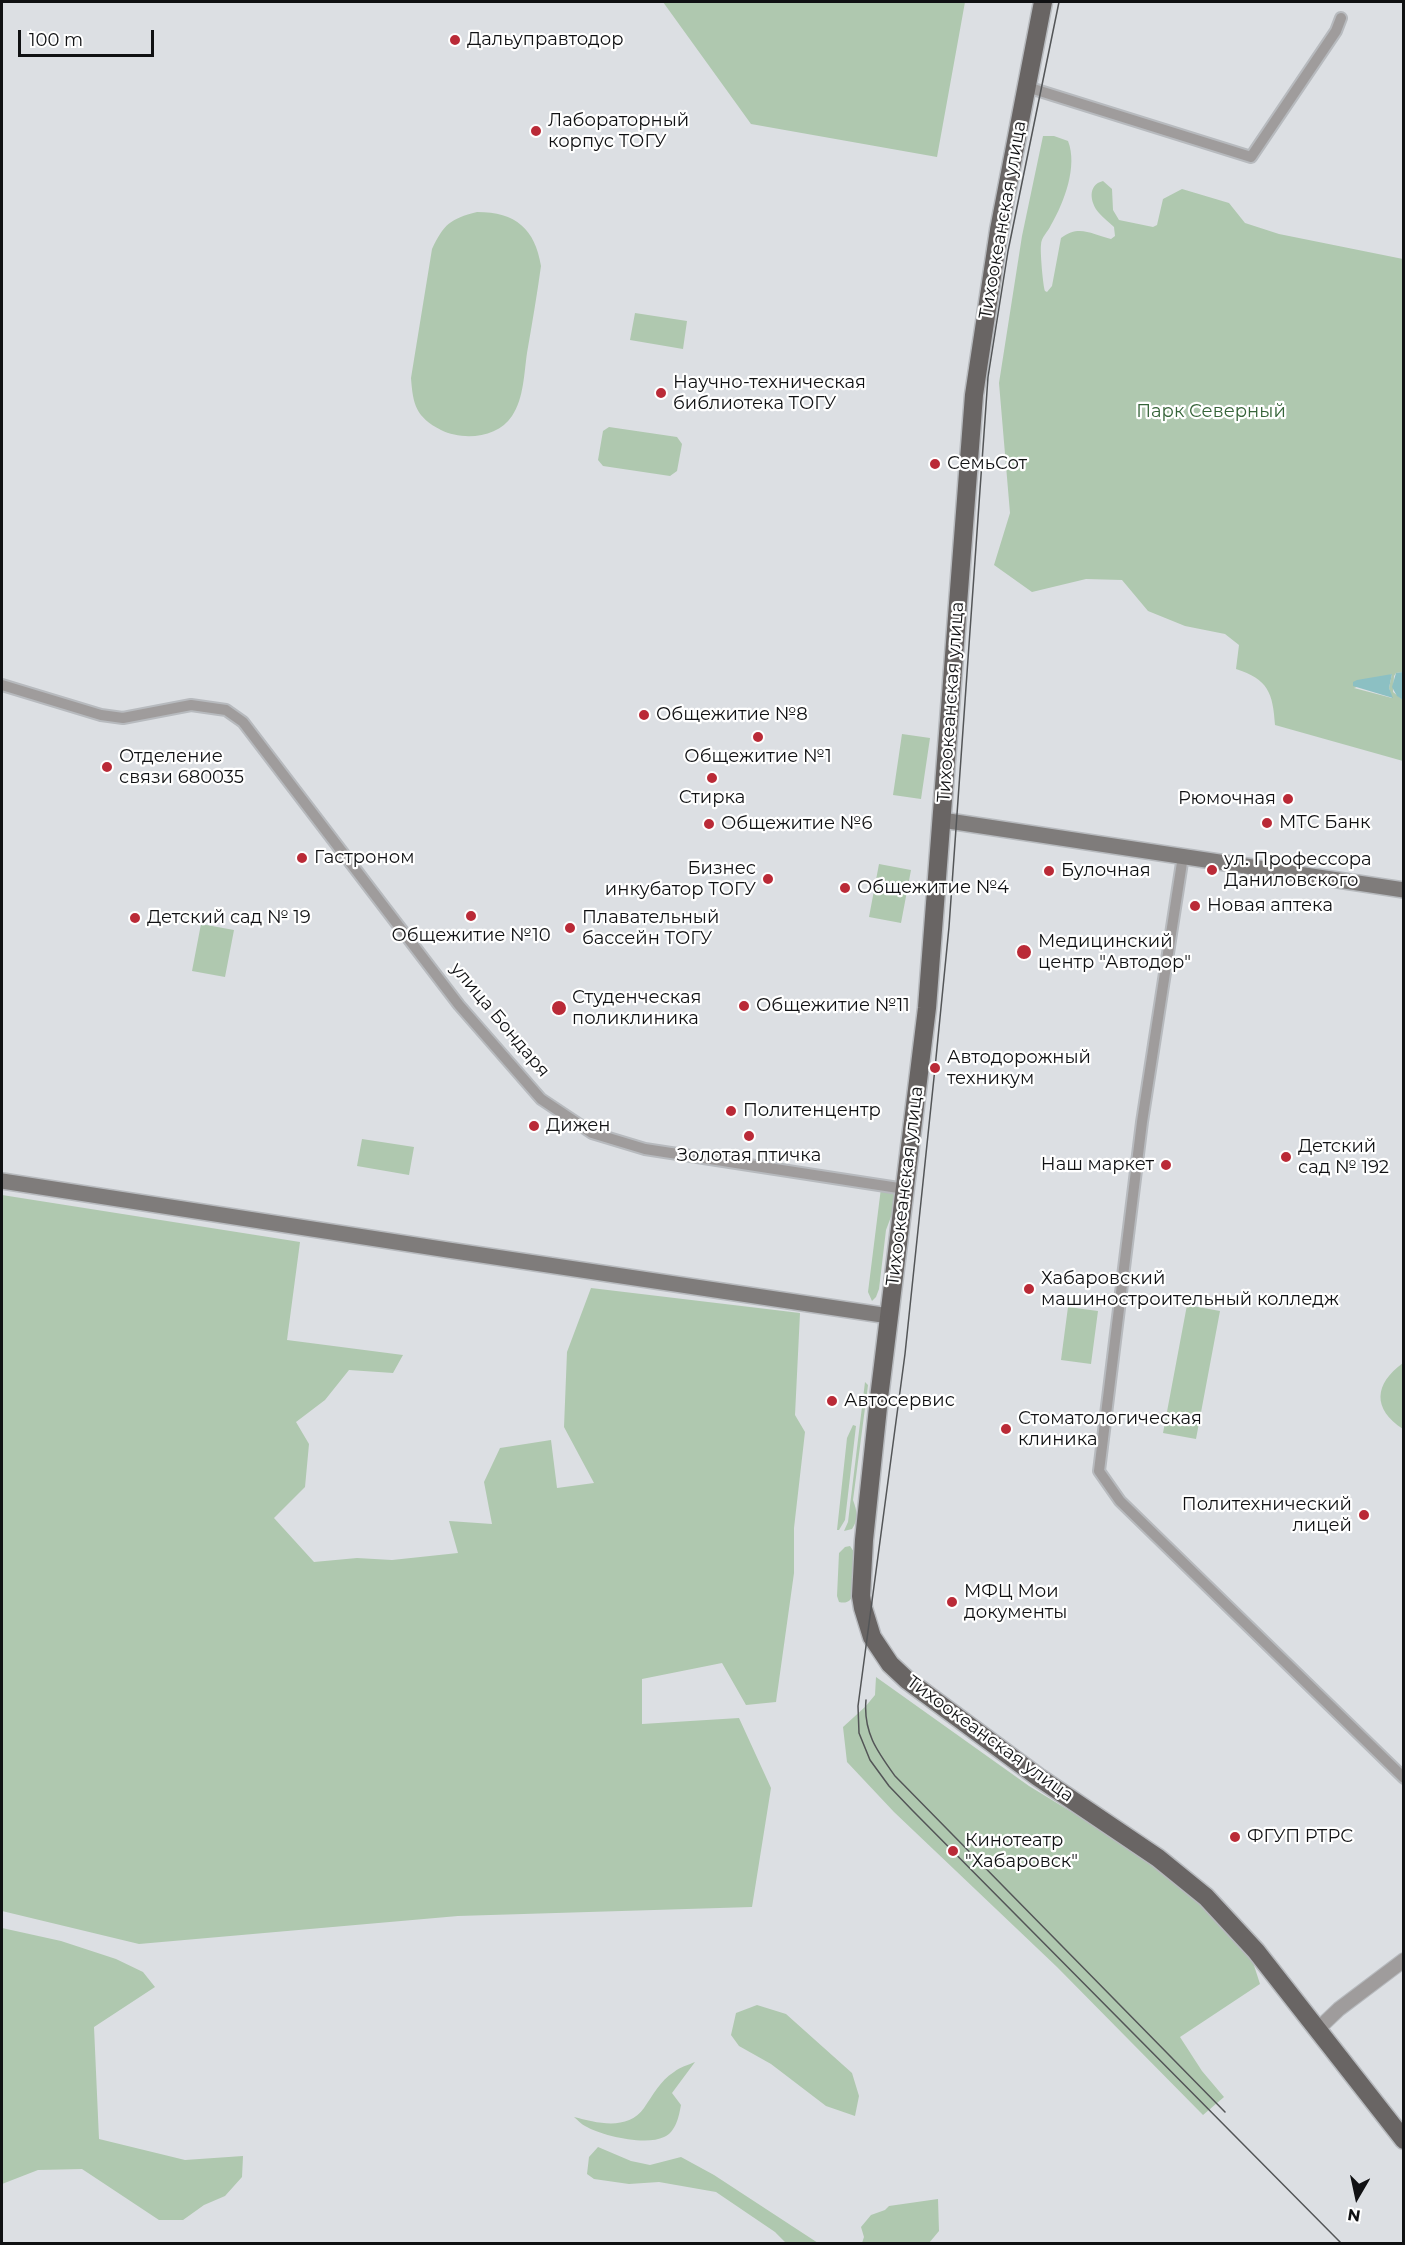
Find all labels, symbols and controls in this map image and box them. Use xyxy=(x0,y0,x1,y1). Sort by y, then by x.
scale bar xyxy=(21,18,158,56)
text: 100 m xyxy=(29,29,83,51)
place label: Дальуправтодор xyxy=(467,29,624,51)
marker: Дальуправтодор xyxy=(448,33,462,47)
place label: Лабораторный корпус ТОГУ xyxy=(548,110,689,152)
street label: Тихоокеанская улица xyxy=(975,119,1031,321)
marker: Лабораторный корпус ТОГУ xyxy=(529,124,543,138)
place label: Научно-техническая библиотека ТОГУ xyxy=(673,372,866,415)
marker: Научно-техническая библиотека ТОГУ xyxy=(654,386,668,400)
park label: Парк Северный xyxy=(1136,401,1286,423)
place label: СемьСот xyxy=(947,453,1027,475)
marker: СемьСот xyxy=(928,457,942,471)
street label: Тихоокеанская улица xyxy=(933,601,969,803)
place label: Общежитие №8 xyxy=(656,704,808,726)
marker: Общежитие №8 xyxy=(637,708,651,722)
marker: Общежитие №1 xyxy=(751,730,765,744)
place label: Отделение связи 680035 xyxy=(119,746,244,789)
place label: Общежитие №1 xyxy=(684,746,832,768)
marker: Отделение связи 680035 xyxy=(100,760,114,774)
marker: Стирка xyxy=(705,771,719,785)
place label: Стирка xyxy=(679,787,745,809)
place label: Рюмочная xyxy=(1178,788,1276,810)
marker: Рюмочная xyxy=(1281,792,1295,806)
place label: МТС Банк xyxy=(1279,812,1371,834)
place label: Общежитие №6 xyxy=(721,813,872,835)
marker: МТС Банк xyxy=(1260,816,1274,830)
marker: Общежитие №6 xyxy=(702,817,716,831)
place label: Гастроном xyxy=(314,847,414,869)
place label: ул. Профессора Даниловского xyxy=(1224,849,1372,892)
marker: Гастроном xyxy=(295,851,309,865)
place label: Бизнес инкубатор ТОГУ xyxy=(605,858,756,900)
place label: Булочная xyxy=(1061,860,1151,882)
marker: ул. Профессора Даниловского xyxy=(1205,863,1219,877)
marker: Булочная xyxy=(1042,864,1056,878)
marker: Бизнес инкубатор ТОГУ xyxy=(761,872,775,886)
place label: Общежитие №4 xyxy=(857,877,1009,899)
marker: Общежитие №4 xyxy=(838,881,852,895)
place label: Новая аптека xyxy=(1207,895,1333,917)
marker: Новая аптека xyxy=(1188,899,1202,913)
place label: Детский сад № 19 xyxy=(147,907,311,929)
place label: Плавательный бассейн ТОГУ xyxy=(582,907,719,950)
marker: Общежитие №10 xyxy=(464,909,478,923)
marker: Детский сад № 19 xyxy=(128,911,142,925)
marker: Плавательный бассейн ТОГУ xyxy=(563,921,577,935)
place label: Общежитие №10 xyxy=(391,925,551,947)
place label: Медицинский центр "Автодор" xyxy=(1038,931,1191,974)
marker: Медицинский центр "Автодор" xyxy=(1015,943,1033,961)
street label: улица Бондаря xyxy=(446,958,554,1082)
place label: Студенческая поликлиника xyxy=(572,987,701,1030)
place label: Общежитие №11 xyxy=(756,995,910,1017)
marker: Студенческая поликлиника xyxy=(550,999,568,1017)
marker: Общежитие №11 xyxy=(737,999,751,1013)
place label: Автодорожный техникум xyxy=(947,1047,1091,1090)
marker: Автодорожный техникум xyxy=(928,1061,942,1075)
street label: Тихоокеанская улица xyxy=(882,1085,928,1287)
place label: Политенцентр xyxy=(743,1100,881,1122)
marker: Политенцентр xyxy=(724,1104,738,1118)
place label: Дижен xyxy=(546,1115,611,1137)
marker: Дижен xyxy=(527,1119,541,1133)
marker: Золотая птичка xyxy=(742,1129,756,1143)
place label: Детский сад № 192 xyxy=(1298,1136,1389,1178)
place label: Золотая птичка xyxy=(677,1145,821,1167)
marker: Детский сад № 192 xyxy=(1279,1150,1293,1164)
place label: Наш маркет xyxy=(1041,1154,1154,1176)
marker: Наш маркет xyxy=(1159,1158,1173,1172)
place label: Хабаровский машиностроительный колледж xyxy=(1041,1268,1339,1310)
marker: Хабаровский машиностроительный колледж xyxy=(1022,1282,1036,1296)
place label: Автосервис xyxy=(844,1390,955,1412)
marker: Автосервис xyxy=(825,1394,839,1408)
place label: Стоматологическая клиника xyxy=(1018,1408,1202,1450)
marker: Стоматологическая клиника xyxy=(999,1422,1013,1436)
place label: Политехнический лицей xyxy=(1182,1494,1352,1537)
marker: Политехнический лицей xyxy=(1357,1508,1371,1522)
place label: МФЦ Мои документы xyxy=(964,1581,1067,1624)
marker: МФЦ Мои документы xyxy=(945,1595,959,1609)
street label: Тихоокеанская улица xyxy=(902,1671,1078,1807)
place label: ФГУП РТРС xyxy=(1247,1826,1353,1848)
place label: Кинотеатр "Хабаровск" xyxy=(965,1830,1078,1872)
marker: ФГУП РТРС xyxy=(1228,1830,1242,1844)
marker: Кинотеатр "Хабаровск" xyxy=(946,1844,960,1858)
north arrow xyxy=(1327,2167,1387,2227)
text: N xyxy=(1346,2205,1362,2226)

